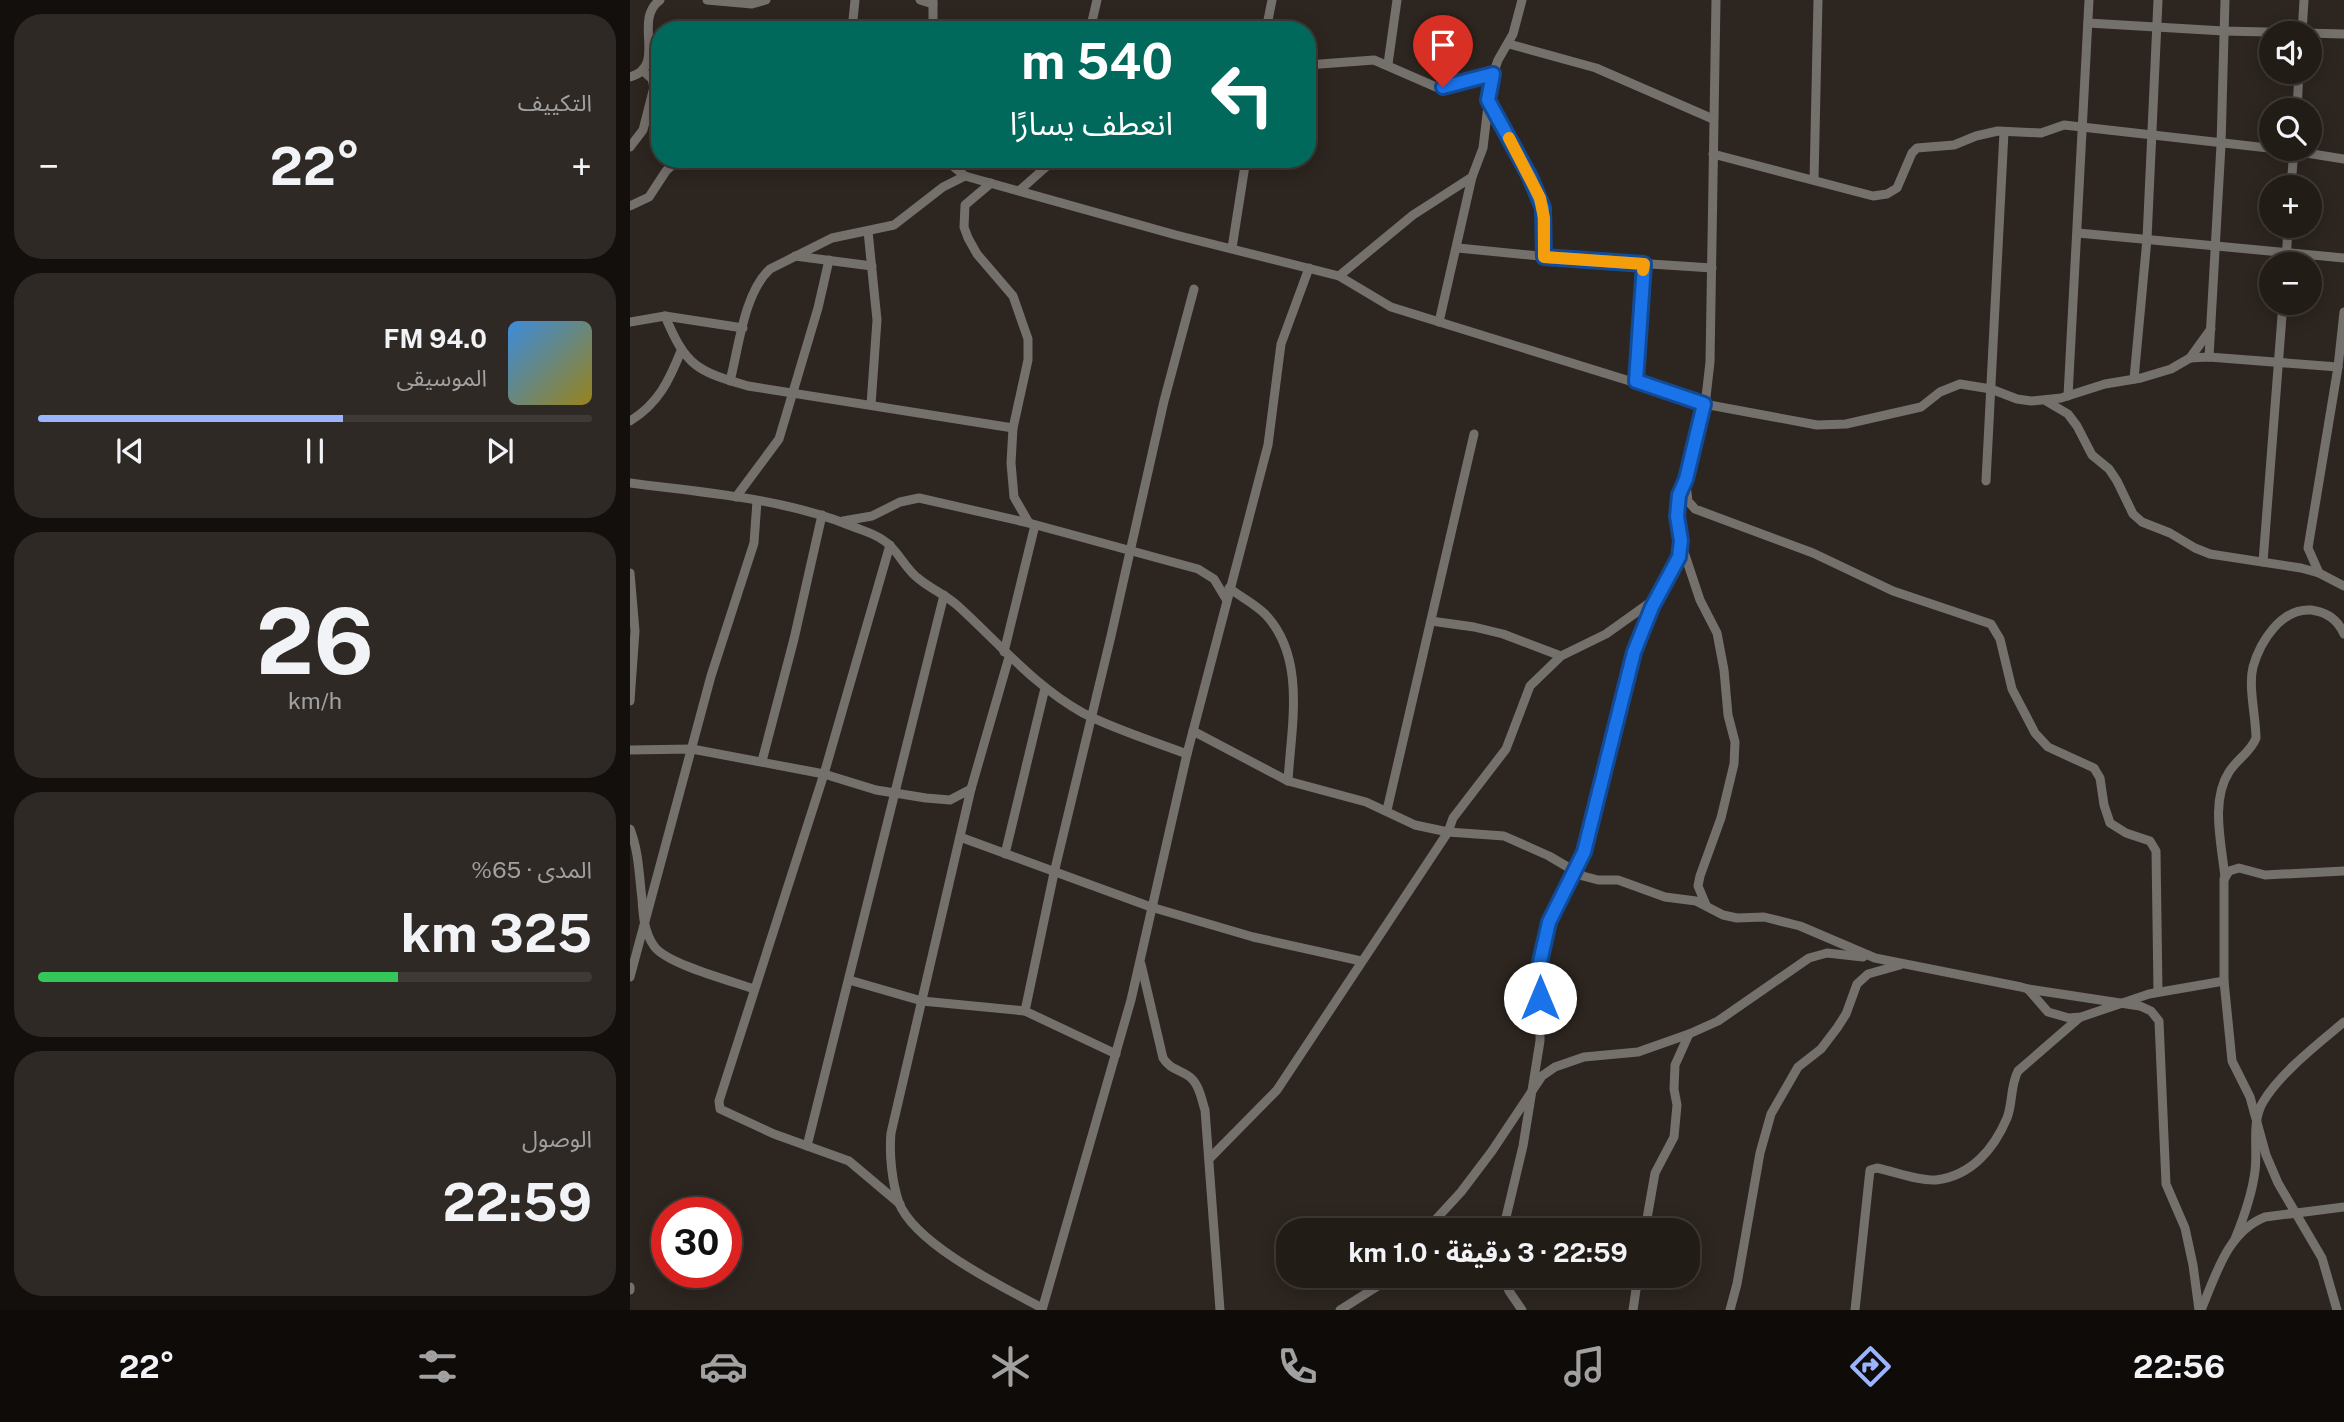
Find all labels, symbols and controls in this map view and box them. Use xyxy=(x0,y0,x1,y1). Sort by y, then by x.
pin xyxy=(1413,15,1473,87)
map controls xyxy=(2259,21,2322,315)
button: sound xyxy=(2259,21,2322,84)
icon: arrive xyxy=(1424,26,1462,64)
text: 540 m xyxy=(1021,32,1173,90)
icon: left xyxy=(1197,49,1288,140)
text: التكييف xyxy=(518,89,592,116)
button: search xyxy=(2259,98,2322,161)
text: انعطف يسارًا xyxy=(1010,105,1173,142)
text: 22° xyxy=(270,136,360,197)
text: − xyxy=(38,144,59,189)
text: + xyxy=(571,144,592,189)
button: + xyxy=(2259,175,2322,238)
button: − xyxy=(2259,252,2322,315)
text: 94.0 FM xyxy=(383,323,487,354)
text: الموسيقى xyxy=(396,364,487,391)
icon: previous xyxy=(111,432,149,470)
icon: pause xyxy=(296,432,334,470)
icon: next xyxy=(481,432,519,470)
text: 26 xyxy=(256,588,374,694)
text: km/h xyxy=(288,687,342,714)
text: المدى · 65% xyxy=(471,856,592,883)
text: 325 km xyxy=(401,903,592,964)
position arrow xyxy=(1503,961,1577,1035)
text: الوصول xyxy=(522,1125,592,1152)
text: 22:59 xyxy=(443,1172,592,1233)
speed limit sign: 30 xyxy=(651,1197,742,1288)
text: 22:59 · 3 دقيقة · 1.0 km xyxy=(1348,1237,1628,1268)
icon: filters xyxy=(413,1342,462,1391)
icon: car xyxy=(699,1342,748,1391)
icon: climate xyxy=(986,1342,1035,1391)
icon: phone xyxy=(1273,1342,1322,1391)
icon: music xyxy=(1560,1342,1609,1391)
icon: directions xyxy=(1846,1342,1895,1391)
text: 22° xyxy=(119,1348,175,1385)
text: 22:56 xyxy=(2133,1348,2225,1385)

